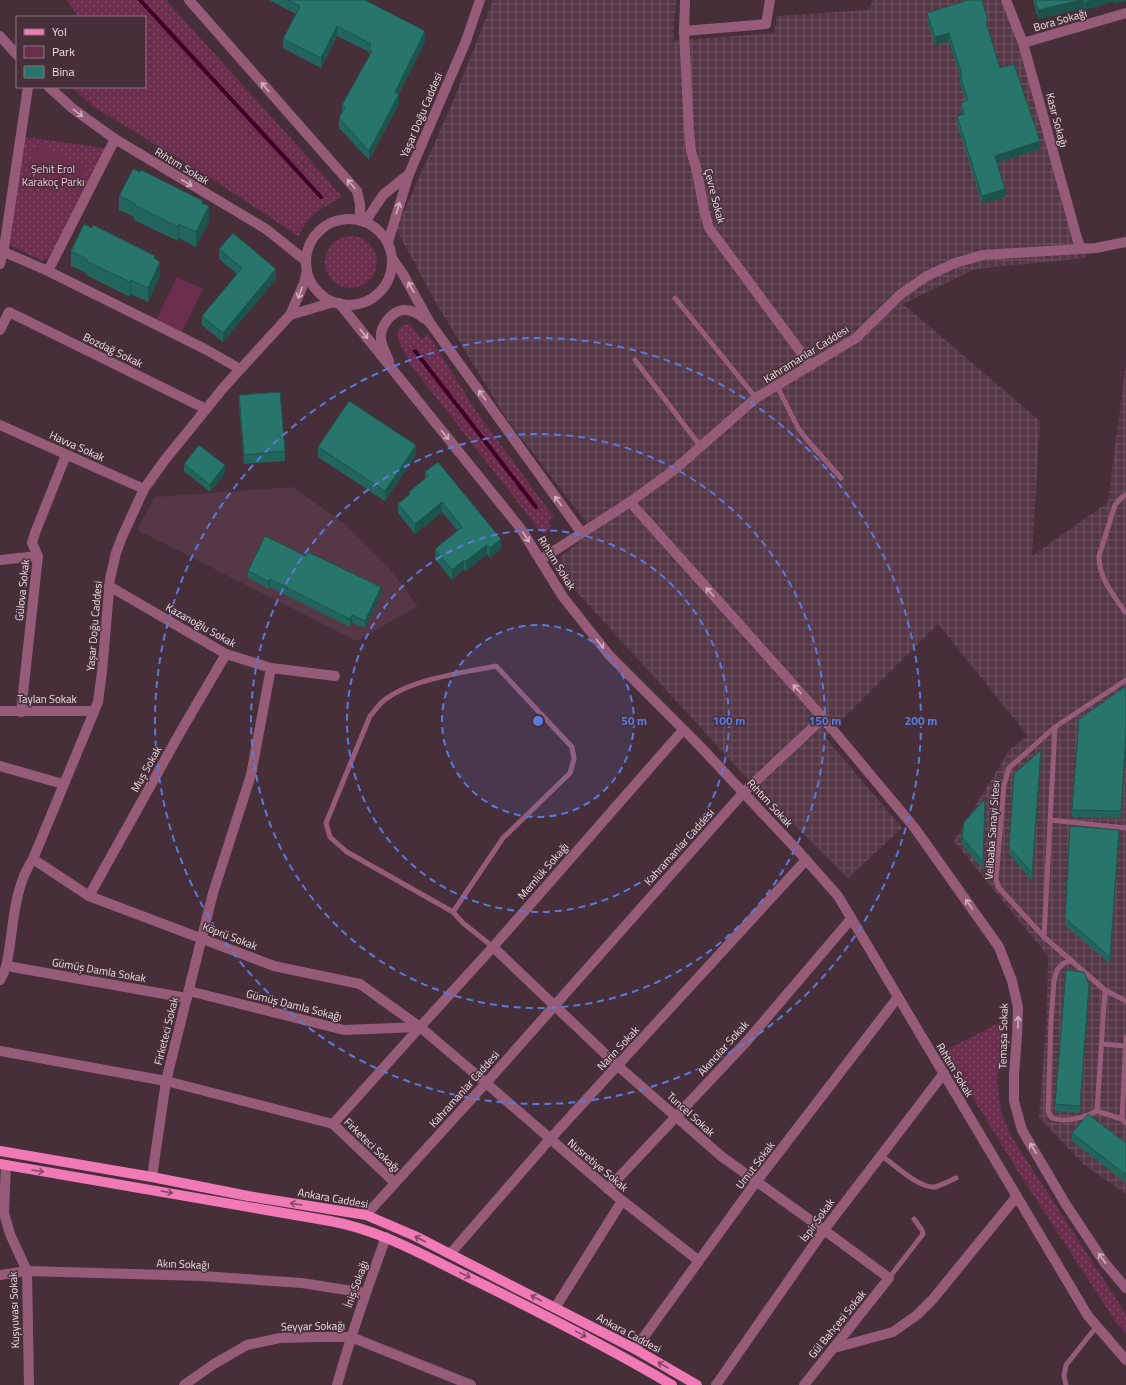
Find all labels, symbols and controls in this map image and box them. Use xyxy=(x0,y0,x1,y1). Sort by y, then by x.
street label: Bora Sokağı xyxy=(1031,5,1089,35)
legend xyxy=(16,16,146,88)
text: Yol xyxy=(52,22,67,41)
text: Park xyxy=(52,42,75,61)
text: Bina xyxy=(52,62,74,81)
street label: Yaşar Doğu Caddesi xyxy=(396,70,446,160)
one-way arrow xyxy=(260,81,269,92)
street label: Kasır Sokağı xyxy=(1042,91,1072,149)
one-way arrow xyxy=(73,109,84,117)
street label: Rıhtım Sokak xyxy=(152,144,213,189)
park label: Şehit Erol Karakoç Parkı xyxy=(22,161,84,190)
street label: Çevre Sokak xyxy=(700,167,730,226)
one-way arrow xyxy=(346,179,355,190)
one-way arrow xyxy=(181,180,193,188)
one-way arrow xyxy=(395,202,402,215)
one-way arrow xyxy=(406,281,414,293)
one-way arrow xyxy=(295,287,303,299)
street label: Kahramanlar Caddesi xyxy=(760,321,852,387)
one-way arrow xyxy=(359,328,368,339)
street label: Bozdağ Sokak xyxy=(80,329,146,372)
one-way arrow xyxy=(478,390,486,401)
street label: Havva Sokak xyxy=(47,427,108,466)
one-way arrow xyxy=(441,429,450,440)
one-way arrow xyxy=(554,495,562,506)
one-way arrow xyxy=(522,531,530,542)
street label: Rıhtım Sokak xyxy=(534,533,580,594)
street label: Gülova Sokak xyxy=(11,558,33,622)
street label: Yaşar Doğu Caddesi xyxy=(82,580,106,672)
one-way arrow xyxy=(705,587,715,597)
street label: Kazanoğlu Sokak xyxy=(163,599,240,651)
one-way arrow xyxy=(595,638,604,649)
one-way arrow xyxy=(792,684,801,694)
street label: Taylan Sokak xyxy=(17,691,78,707)
text: 50 m xyxy=(621,711,647,730)
text: 100 m xyxy=(713,711,745,730)
text: 150 m xyxy=(809,711,841,730)
text: 200 m xyxy=(905,711,937,730)
centre of rings xyxy=(531,714,545,728)
street label: Muş Sokak xyxy=(127,742,166,795)
street label: Rıhtım Sokak xyxy=(743,775,797,831)
street label: Velibaba Sanayi Sitesi xyxy=(981,780,1003,880)
street label: Kahramanlar Caddesi xyxy=(640,805,718,889)
street label: Memlük Sokağı xyxy=(514,839,572,903)
one-way arrow xyxy=(965,899,973,910)
street label: Köprü Sokak xyxy=(200,918,260,954)
street label: Gümüş Damla Sokak xyxy=(51,954,148,986)
street label: Gümüş Damla Sokağı xyxy=(244,985,344,1025)
street label: Firketeci Sokak xyxy=(150,995,182,1067)
street label: Temaşa Sokak xyxy=(994,1002,1012,1069)
street label: Akıncılar Sokak xyxy=(694,1016,753,1079)
one-way arrow xyxy=(1014,1016,1021,1029)
street label: Narin Sokak xyxy=(593,1022,643,1074)
street label: Rıhtım Sokak xyxy=(933,1040,978,1101)
street label: Kahramanlar Caddesi xyxy=(425,1047,503,1131)
street label: Tuncel Sokak xyxy=(663,1088,719,1140)
street label: Firketeci Sokağı xyxy=(340,1114,404,1176)
street label: Nusretiye Sokak xyxy=(564,1135,632,1196)
street label: Umut Sokak xyxy=(732,1137,779,1192)
one-way arrow xyxy=(1028,1142,1036,1154)
one-way arrow xyxy=(32,1167,45,1175)
street label: Ankara Caddesi xyxy=(297,1184,369,1212)
one-way arrow xyxy=(160,1188,173,1196)
street label: İspir Sokak xyxy=(796,1194,839,1245)
one-way arrow xyxy=(290,1200,303,1208)
one-way arrow xyxy=(414,1235,426,1242)
one-way arrow xyxy=(1098,1252,1106,1263)
street label: Akın Sokağı xyxy=(156,1255,210,1273)
street label: İniş Sokağı xyxy=(340,1258,372,1310)
street label: Kuşyuvası Sokak xyxy=(5,1271,23,1349)
one-way arrow xyxy=(459,1272,471,1279)
street label: Gül Bahçesi Sokak xyxy=(804,1286,870,1362)
one-way arrow xyxy=(530,1294,542,1301)
street label: Ankara Caddesi xyxy=(594,1309,664,1357)
street label: Seyyar Sokağı xyxy=(281,1317,345,1335)
one-way arrow xyxy=(575,1331,587,1338)
one-way arrow xyxy=(657,1361,669,1369)

